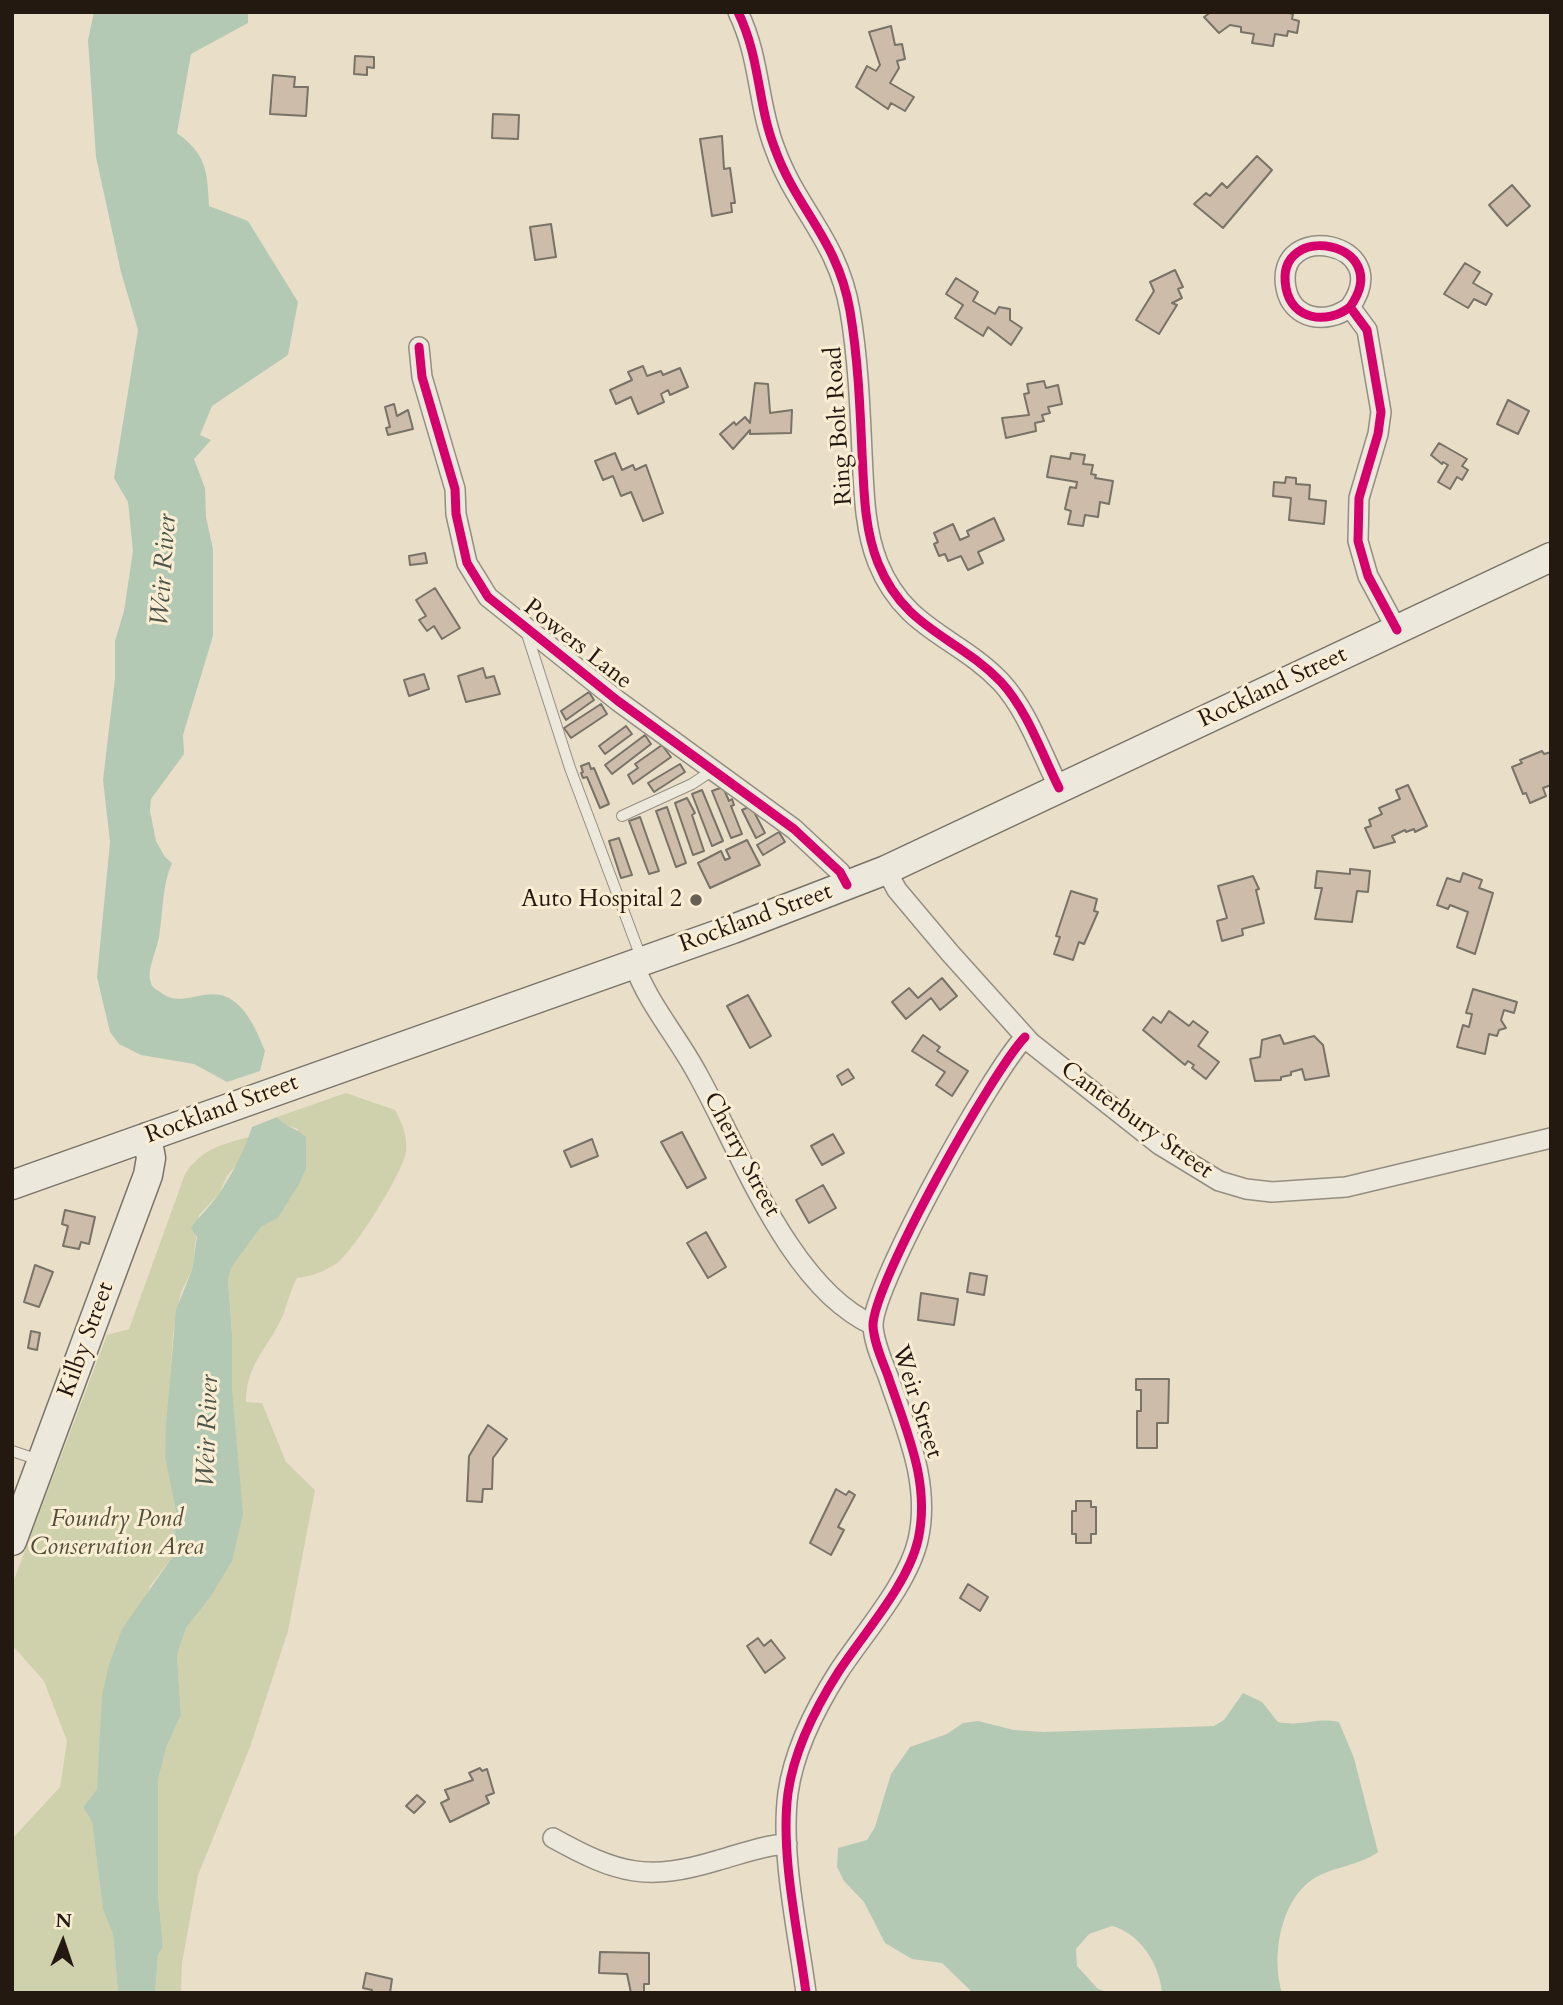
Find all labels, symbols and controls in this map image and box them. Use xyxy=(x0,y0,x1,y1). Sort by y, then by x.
street label: Ring Bolt Road xyxy=(820,346,860,506)
water label: Weir River xyxy=(146,513,184,627)
street label: Powers Lane xyxy=(517,594,637,696)
street label: Rockland Street xyxy=(1194,641,1352,735)
street label: Rockland Street xyxy=(676,878,836,960)
place label: Auto Hospital 2 xyxy=(521,886,682,914)
marker: Auto Hospital 2 xyxy=(688,892,704,908)
street label: Canterbury Street xyxy=(1054,1056,1218,1186)
street label: Rockland Street xyxy=(142,1069,302,1151)
street label: Cherry Street xyxy=(696,1088,786,1222)
street label: Kilby Street xyxy=(53,1278,121,1402)
street label: Weir Street xyxy=(884,1342,948,1462)
water label: Weir River xyxy=(191,1374,227,1488)
park label: Foundry Pond Conservation Area xyxy=(30,1506,204,1562)
north arrow xyxy=(28,1907,98,1977)
text: N xyxy=(55,1908,72,1934)

